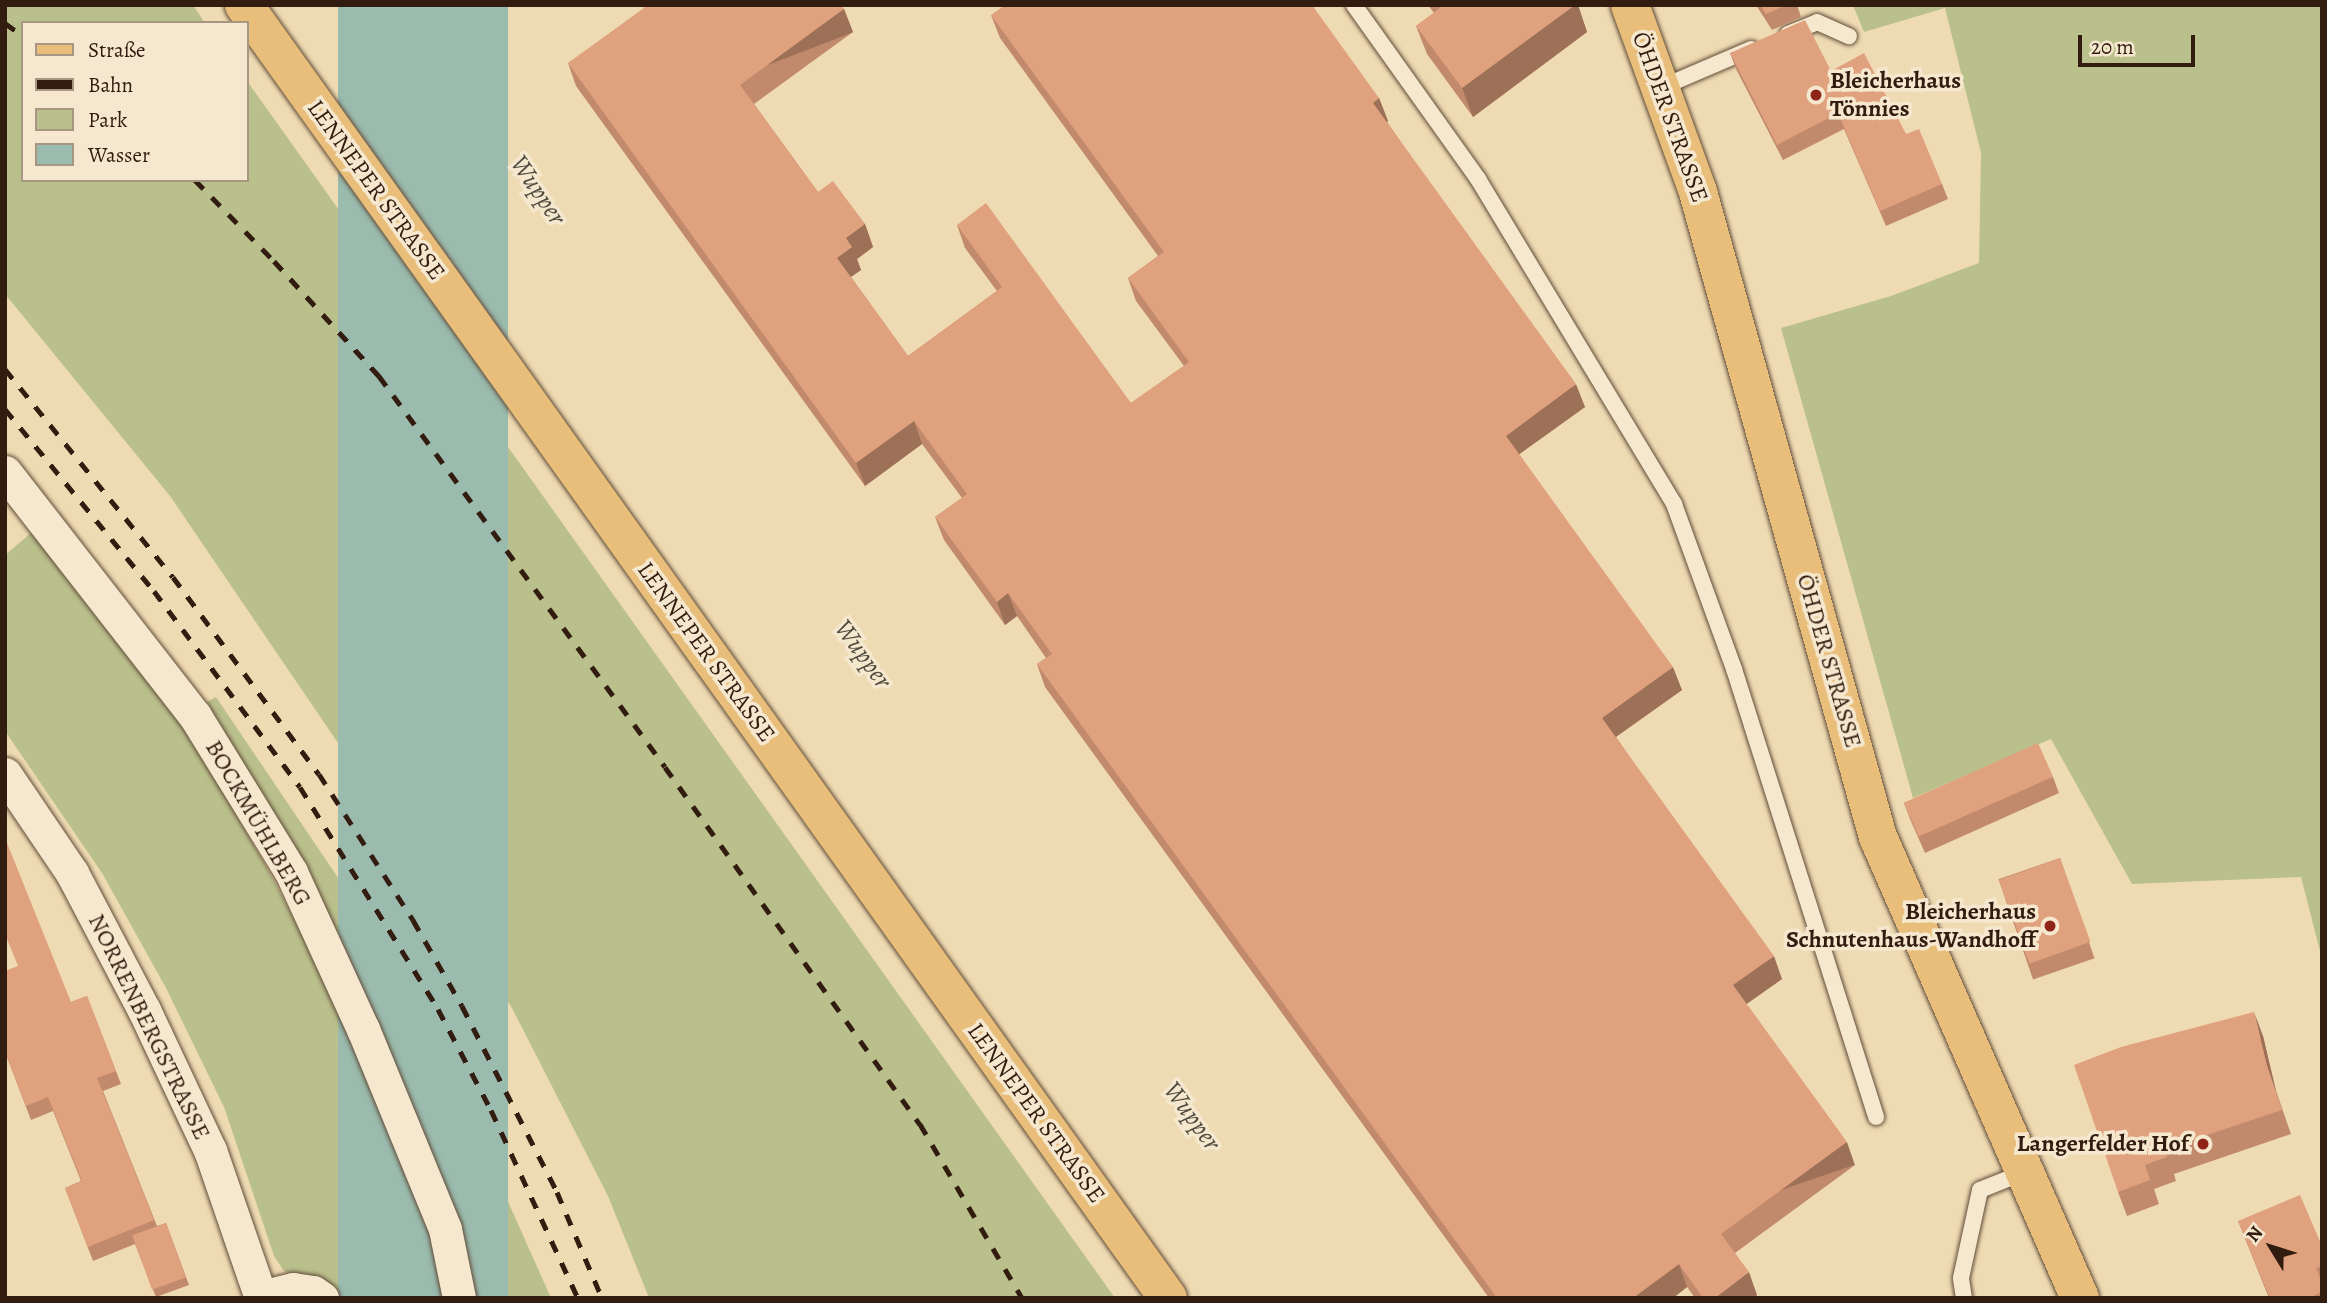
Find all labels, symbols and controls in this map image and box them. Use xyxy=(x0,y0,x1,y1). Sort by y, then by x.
legend xyxy=(21,21,248,182)
scale bar xyxy=(2082,21,2199,65)
street label: ÖHDER STRASSE xyxy=(1626,28,1714,206)
text: 20 m xyxy=(2091,33,2134,61)
text: Straße xyxy=(88,36,146,64)
place label: Bleicherhaus Tönnies xyxy=(1830,67,1961,123)
text: Bahn xyxy=(88,71,133,99)
marker: Bleicherhaus Tönnies xyxy=(1808,87,1824,103)
street label: LENNEPER STRASSE xyxy=(301,94,451,286)
text: Park xyxy=(88,106,127,134)
text: Wasser xyxy=(88,141,150,169)
water label: Wupper xyxy=(503,149,573,231)
street label: LENNEPER STRASSE xyxy=(631,556,781,748)
street label: ÖHDER STRASSE xyxy=(1790,571,1868,751)
water label: Wupper xyxy=(828,614,898,694)
street label: BOCKMÜHLBERG xyxy=(199,735,317,911)
place label: Bleicherhaus Schnutenhaus-Wandhoff xyxy=(1786,898,2036,954)
street label: NORRENBERGSTRASSE xyxy=(82,909,216,1145)
marker: Bleicherhaus Schnutenhaus-Wandhoff xyxy=(2042,918,2058,934)
street label: LENNEPER STRASSE xyxy=(961,1017,1111,1209)
water label: Wupper xyxy=(1157,1076,1227,1156)
place label: Langerfelder Hof xyxy=(2017,1130,2189,1158)
marker: Langerfelder Hof xyxy=(2195,1136,2211,1152)
north arrow xyxy=(2236,1212,2306,1282)
text: N xyxy=(2240,1221,2269,1248)

